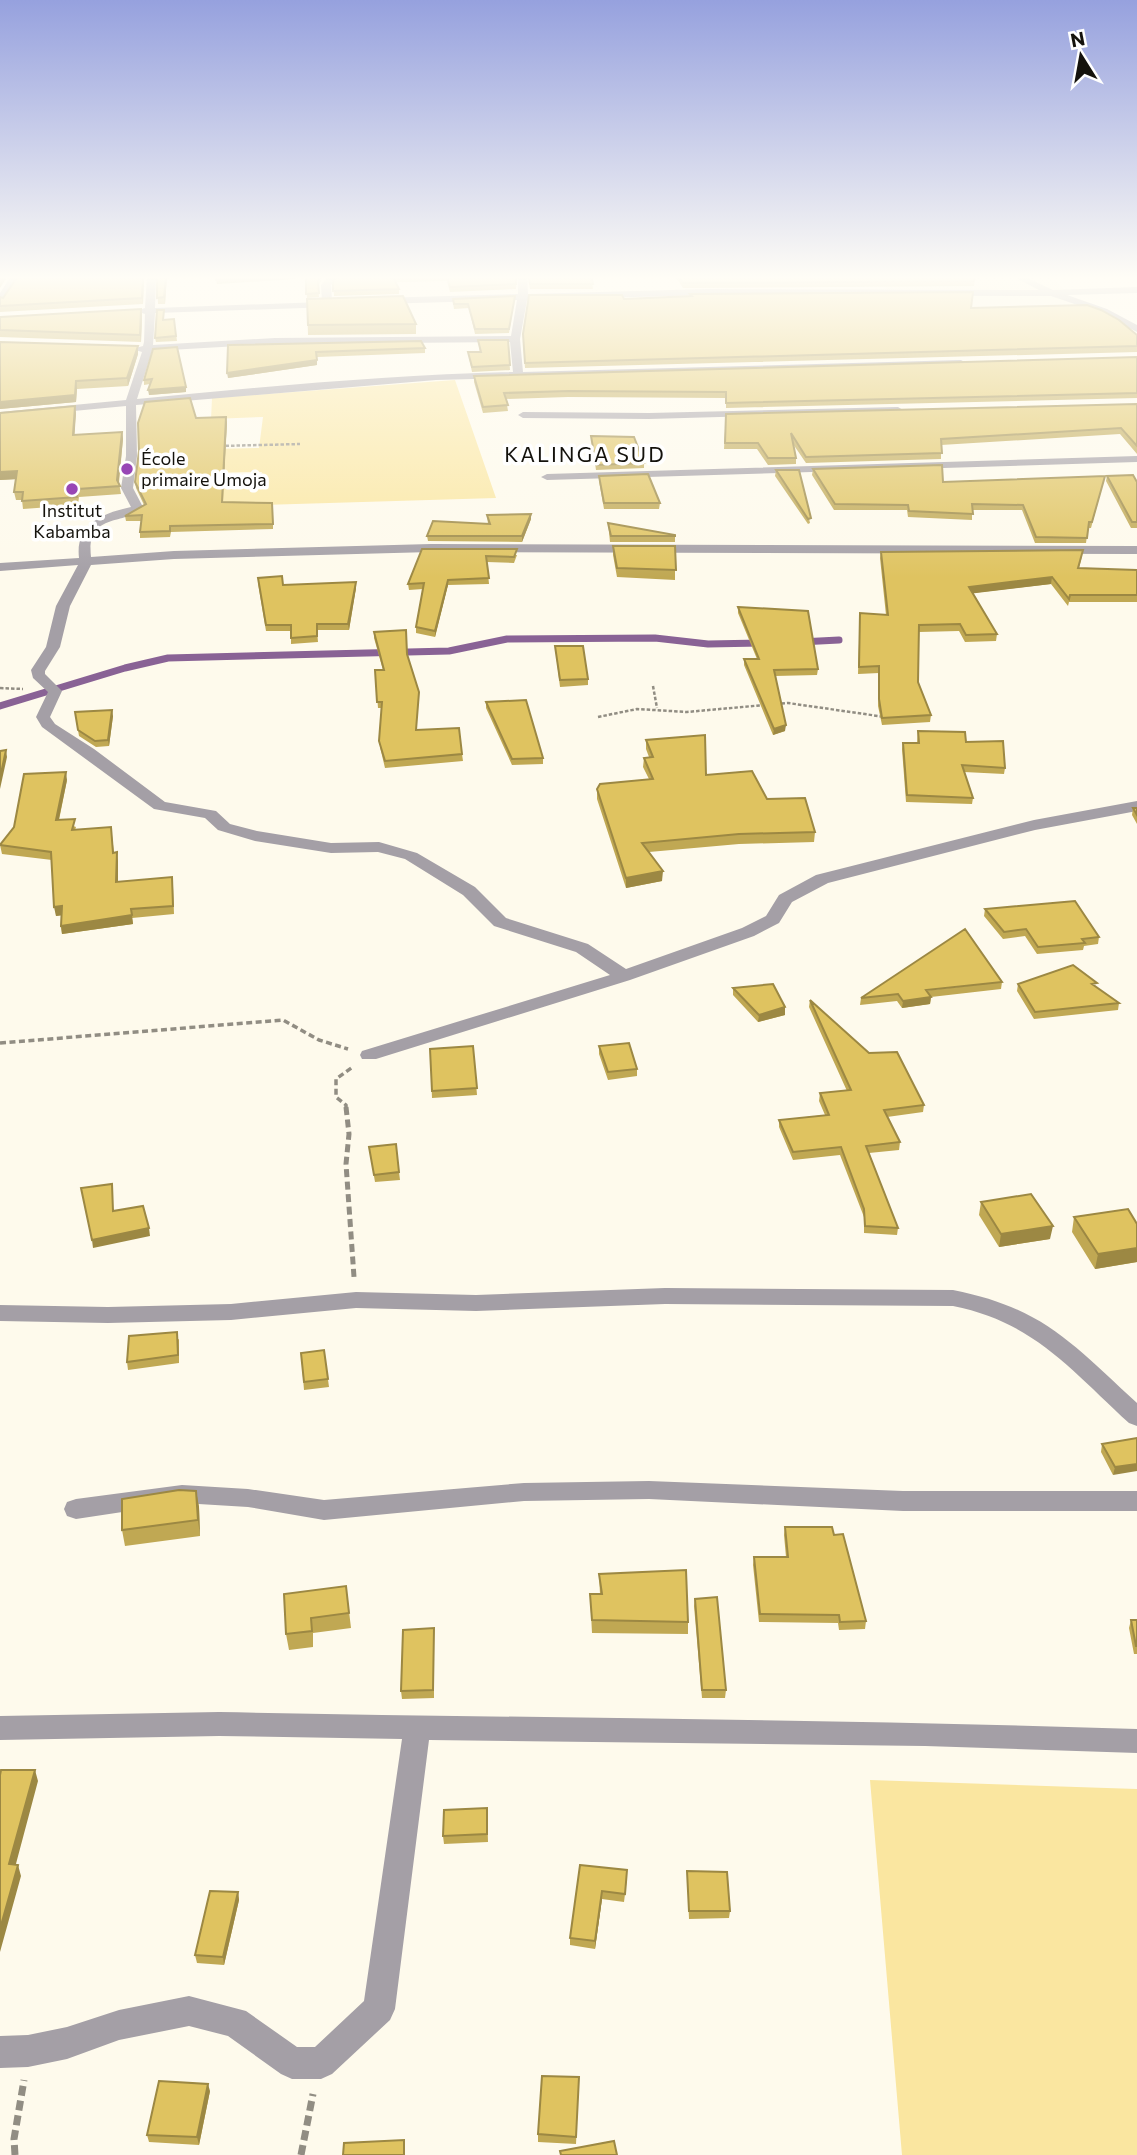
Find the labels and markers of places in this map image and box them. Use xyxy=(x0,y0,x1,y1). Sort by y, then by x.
place label: École primaire Umoja xyxy=(141,447,267,490)
marker: École primaire Umoja xyxy=(119,461,135,477)
marker: Institut Kabamba xyxy=(64,481,80,497)
place label: Institut Kabamba xyxy=(33,499,111,542)

